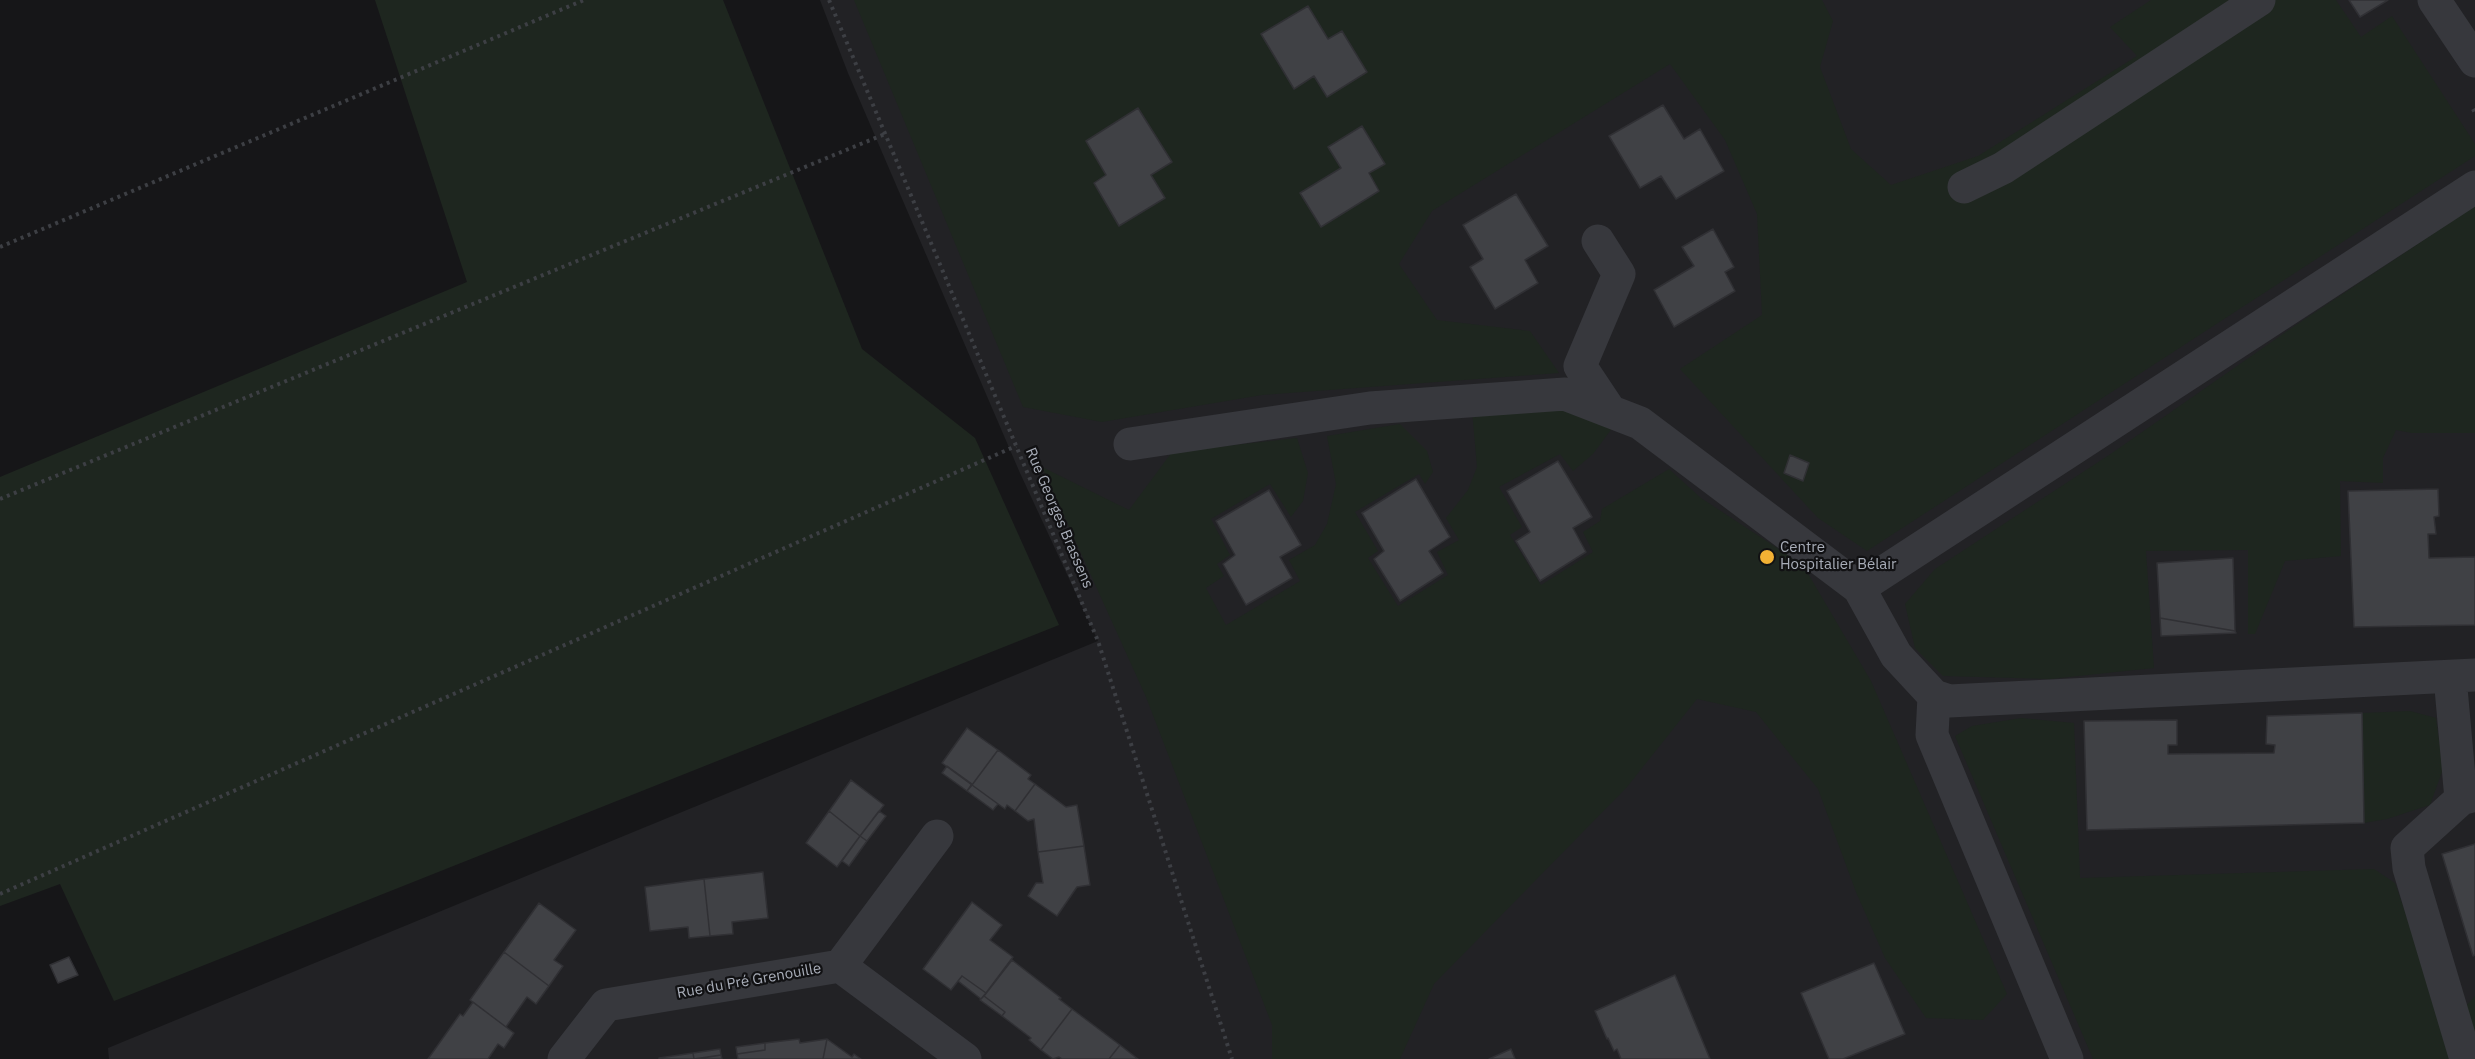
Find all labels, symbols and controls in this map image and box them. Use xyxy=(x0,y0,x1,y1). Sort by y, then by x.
street label: Rue Georges Brassens xyxy=(1021,445,1097,591)
place label: Centre Hospitalier Bélair xyxy=(1780,539,1897,574)
marker: Centre Hospitalier Bélair xyxy=(1758,548,1776,566)
street label: Rue du Pré Grenouille xyxy=(675,959,823,1003)

